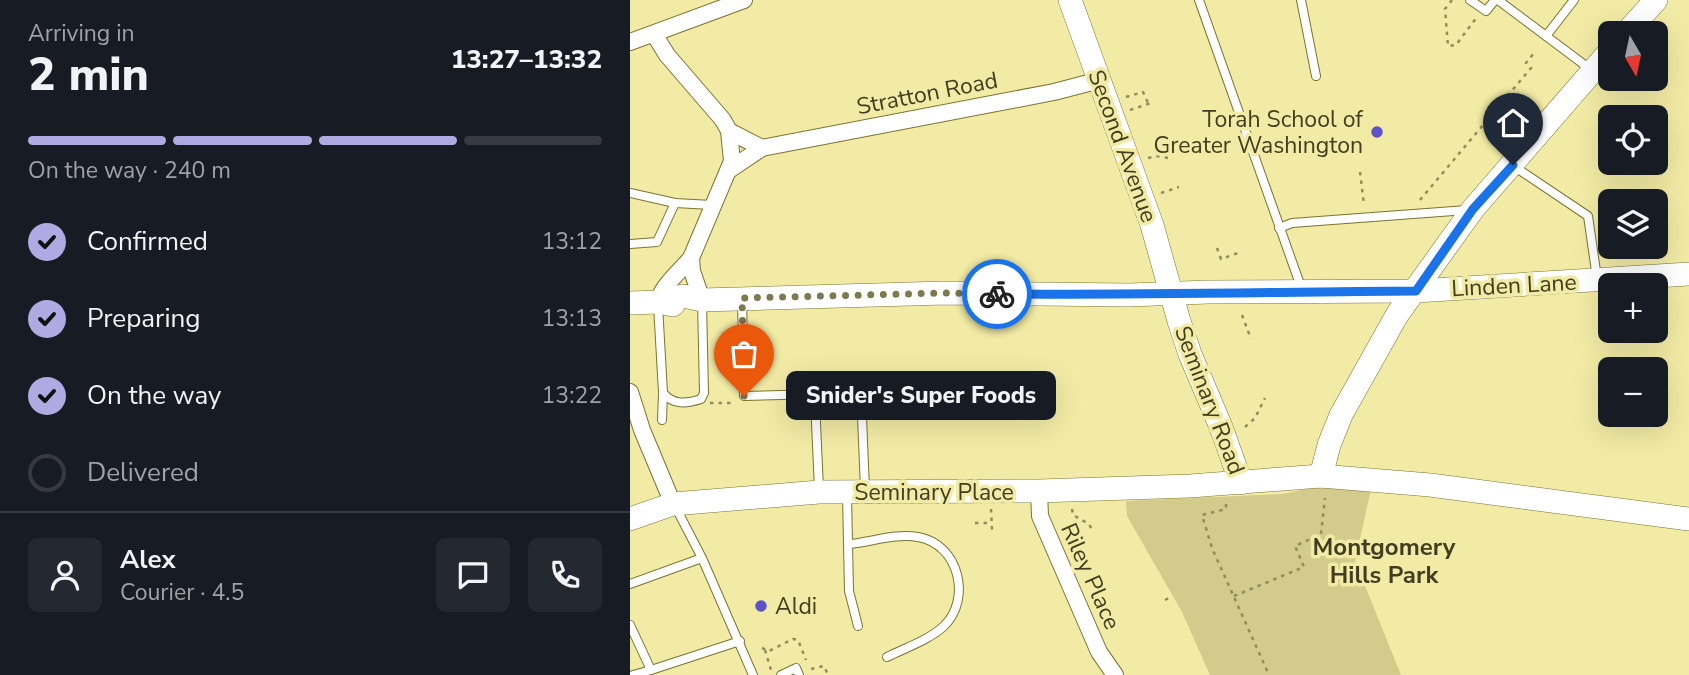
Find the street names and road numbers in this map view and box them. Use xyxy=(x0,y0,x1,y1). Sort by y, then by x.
street label: Stratton Road xyxy=(854,65,1000,122)
street label: Second Avenue xyxy=(1081,66,1164,227)
street label: Linden Lane xyxy=(1451,267,1578,304)
street label: Seminary Road xyxy=(1167,321,1252,479)
street label: Seminary Place xyxy=(854,477,1014,508)
street label: Riley Place xyxy=(1053,518,1128,634)

